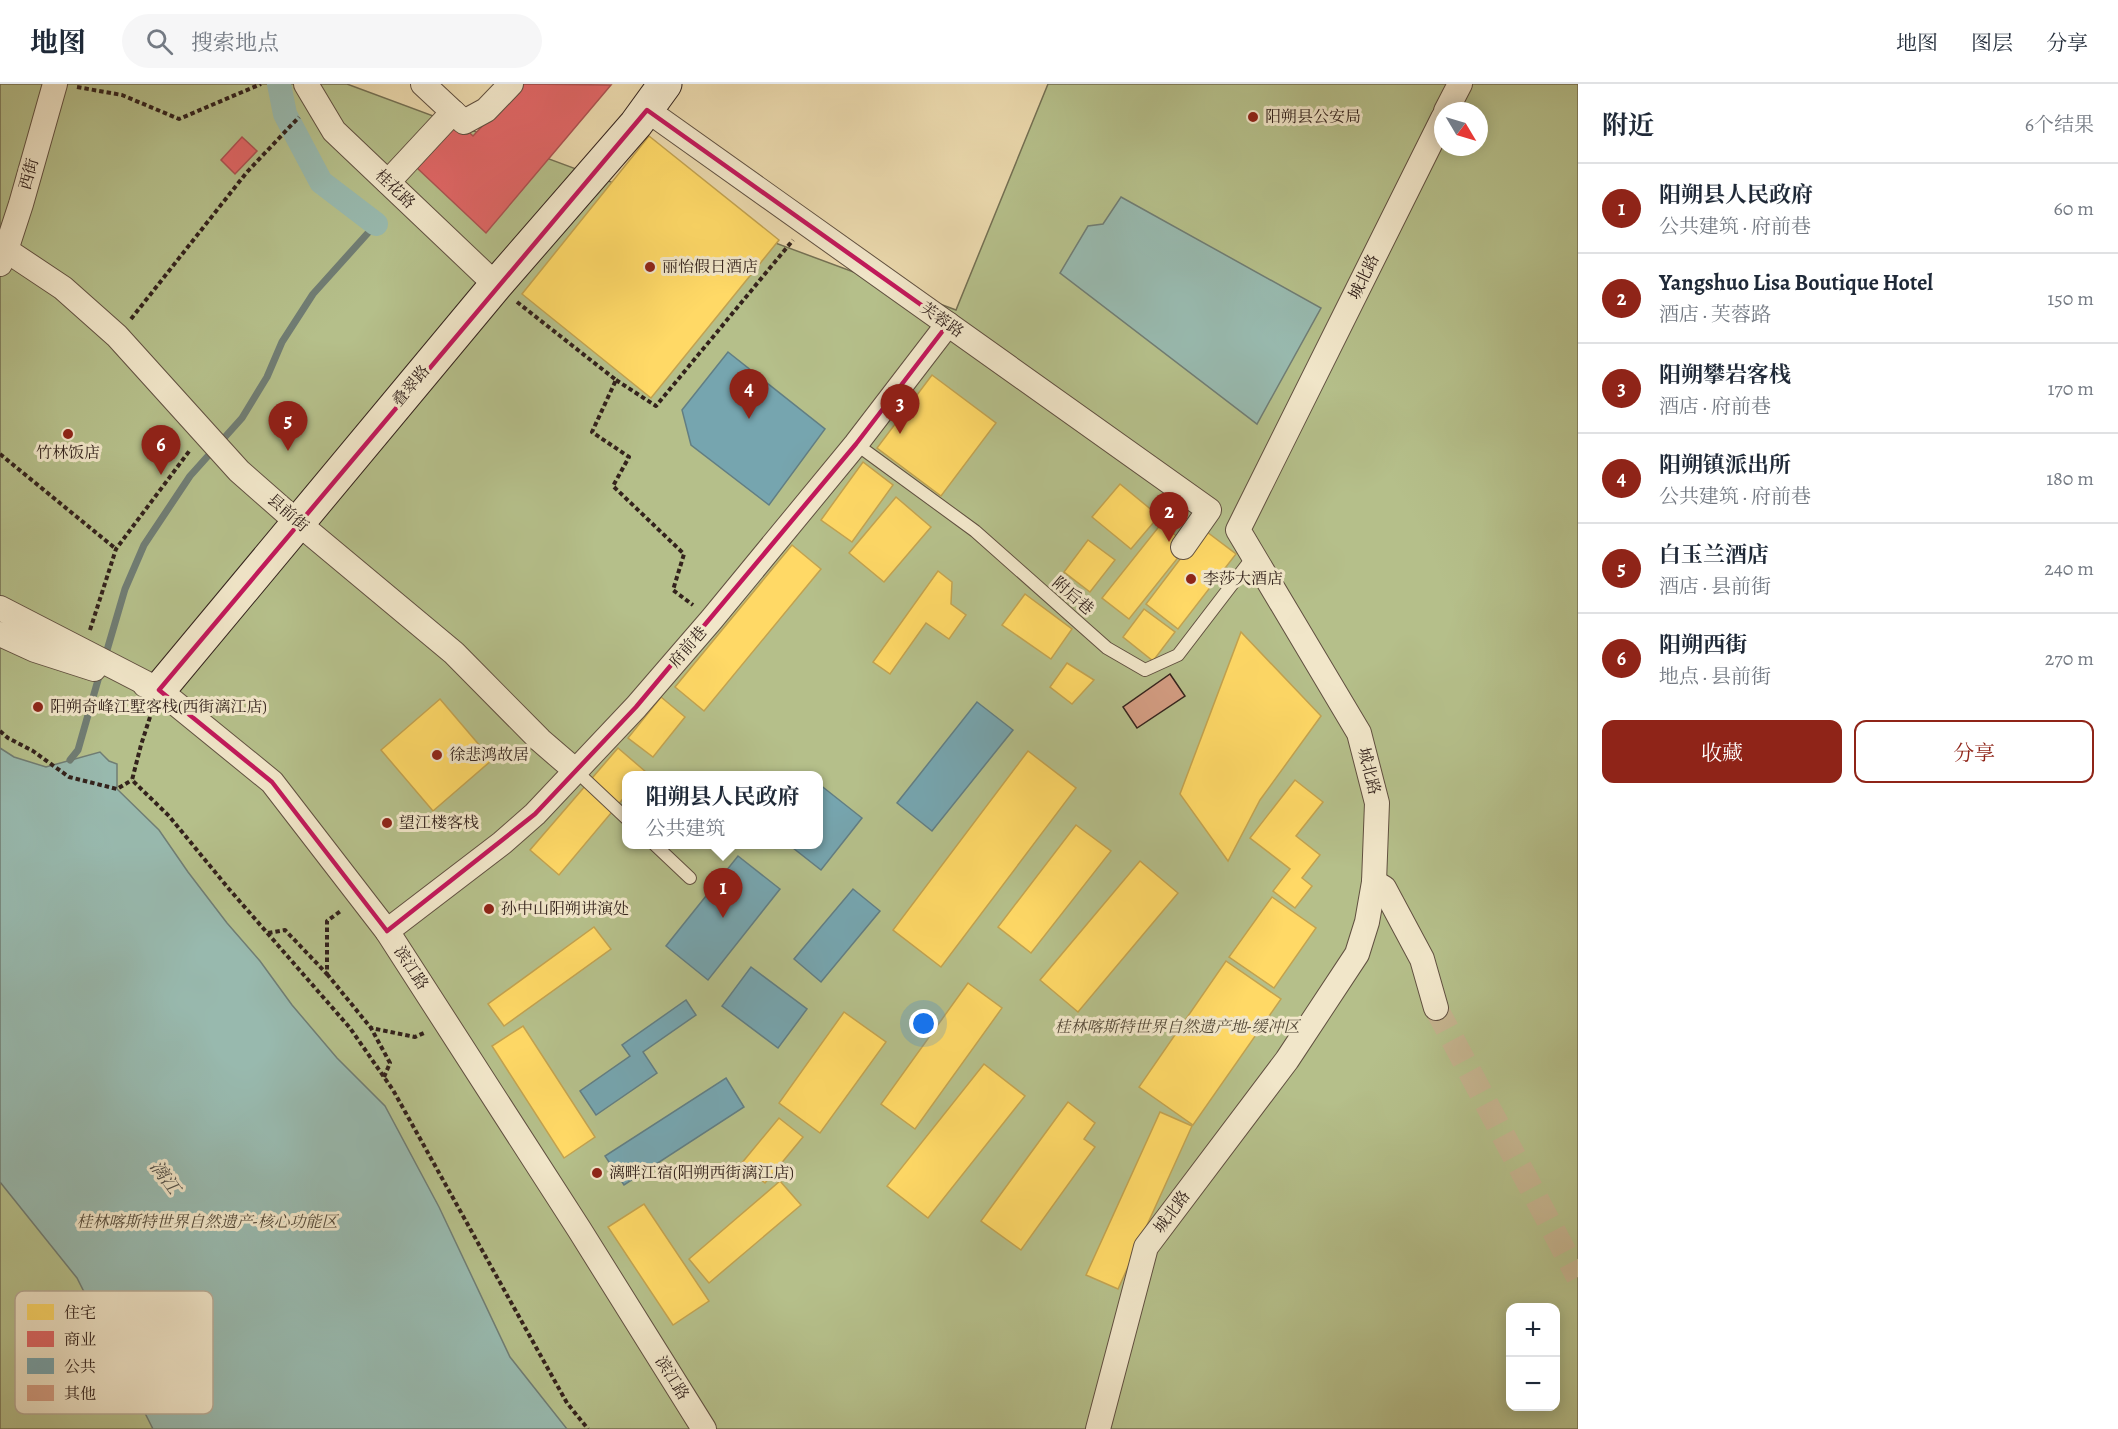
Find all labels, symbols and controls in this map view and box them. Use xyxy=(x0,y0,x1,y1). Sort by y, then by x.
search box xyxy=(122,14,542,68)
text: 地图 xyxy=(30,24,86,62)
icon: search xyxy=(143,25,176,58)
text: 搜索地点 xyxy=(191,28,279,58)
text: 地图 xyxy=(1896,29,1938,57)
text: 图层 xyxy=(1971,29,2013,57)
text: 分享 xyxy=(2046,29,2088,57)
north arrow xyxy=(1434,102,1488,156)
place label: 阳朔县公安局 xyxy=(1265,106,1361,128)
text: 附近 xyxy=(1602,108,1654,143)
marker: 阳朔县公安局 xyxy=(1246,110,1260,124)
text: 6个结果 xyxy=(2025,111,2094,138)
street label: 西街 xyxy=(14,156,44,192)
street label: 桂花路 xyxy=(370,164,420,214)
text: 阳朔县人民政府 xyxy=(1659,180,1813,210)
text: 1 xyxy=(1618,195,1625,222)
text: 60 m xyxy=(2054,195,2094,222)
text: 公共建筑 · 府前巷 xyxy=(1659,213,1811,240)
street label: 城北路 xyxy=(1344,251,1384,303)
place label: 丽怡假日酒店 xyxy=(662,256,758,278)
marker: 丽怡假日酒店 xyxy=(643,260,657,274)
text: Yangshuo Lisa Boutique Hotel xyxy=(1659,268,1933,298)
text: 2 xyxy=(1617,285,1626,312)
text: 150 m xyxy=(2047,285,2094,312)
street label: 芙蓉路 xyxy=(916,297,968,343)
text: 酒店 · 芙蓉路 xyxy=(1659,301,1771,328)
text: 阳朔攀岩客栈 xyxy=(1659,360,1791,390)
street label: 叠翠路 xyxy=(387,361,435,411)
pin: 4 xyxy=(730,370,768,419)
text: 3 xyxy=(1617,375,1626,402)
text: 170 m xyxy=(2048,375,2094,402)
pin: 3 xyxy=(880,384,920,434)
text: 酒店 · 府前巷 xyxy=(1659,393,1771,420)
pin: 5 xyxy=(268,402,308,451)
pin: 6 xyxy=(142,426,180,475)
marker: 竹林饭店 xyxy=(61,427,75,441)
place label: 竹林饭店 xyxy=(36,442,100,464)
text: 阳朔镇派出所 xyxy=(1659,450,1791,480)
text: 4 xyxy=(1617,465,1626,492)
text: 180 m xyxy=(2046,465,2094,492)
text: 公共建筑 · 府前巷 xyxy=(1659,483,1811,510)
street label: 县前街 xyxy=(263,489,313,537)
pin: 2 xyxy=(1150,492,1188,542)
text: 白玉兰酒店 xyxy=(1659,540,1769,570)
text: 5 xyxy=(1617,555,1626,582)
text: 240 m xyxy=(2044,555,2094,582)
place label: 李莎大酒店 xyxy=(1203,568,1283,590)
street label: 附后巷 xyxy=(1048,572,1098,620)
marker: 李莎大酒店 xyxy=(1184,572,1198,586)
text: 酒店 · 县前街 xyxy=(1659,573,1771,600)
street label: 府前巷 xyxy=(664,622,712,672)
text: 阳朔西街 xyxy=(1659,630,1747,660)
text: 6 xyxy=(1617,645,1626,672)
text: 270 m xyxy=(2045,645,2094,672)
text: 地点 · 县前街 xyxy=(1659,663,1771,690)
place label: 阳朔奇峰江墅客栈(西街漓江店) xyxy=(50,696,267,718)
marker: 阳朔奇峰江墅客栈(西街漓江店) xyxy=(31,700,45,714)
button: 收藏 xyxy=(1602,720,1842,783)
button: 分享 xyxy=(1854,720,2094,783)
place label: 徐悲鸿故居 xyxy=(449,744,529,766)
street label: 城北路 xyxy=(1353,745,1385,797)
marker: 徐悲鸿故居 xyxy=(430,748,444,762)
popup xyxy=(622,771,823,849)
text: 阳朔县人民政府 xyxy=(645,782,800,812)
place label: 望江楼客栈 xyxy=(399,812,479,834)
text: 公共建筑 xyxy=(645,815,725,842)
marker: 望江楼客栈 xyxy=(380,816,394,830)
pin: 1 xyxy=(704,868,742,918)
place label: 孙中山阳朔讲演处 xyxy=(501,898,629,920)
marker: 孙中山阳朔讲演处 xyxy=(482,902,496,916)
street label: 滨江路 xyxy=(389,942,433,994)
your location xyxy=(909,1009,938,1038)
park label: 桂林喀斯特世界自然遗产地-缓冲区 xyxy=(1055,1016,1301,1038)
water label: 漓江 xyxy=(145,1155,187,1201)
place label: 漓畔江宿(阳朔西街漓江店) xyxy=(609,1162,794,1184)
marker: 漓畔江宿(阳朔西街漓江店) xyxy=(590,1166,604,1180)
street label: 城北路 xyxy=(1149,1186,1195,1238)
park label: 桂林喀斯特世界自然遗产-核心功能区 xyxy=(77,1211,339,1233)
legend xyxy=(15,1291,213,1414)
text: 住宅 xyxy=(64,1302,96,1324)
map controls xyxy=(1506,1303,1560,1411)
button: + xyxy=(1506,1303,1560,1357)
text: 商业 xyxy=(64,1329,96,1351)
street label: 滨江路 xyxy=(650,1352,694,1404)
text: 公共 xyxy=(64,1356,96,1378)
button: − xyxy=(1506,1357,1560,1411)
text: 其他 xyxy=(64,1383,96,1405)

